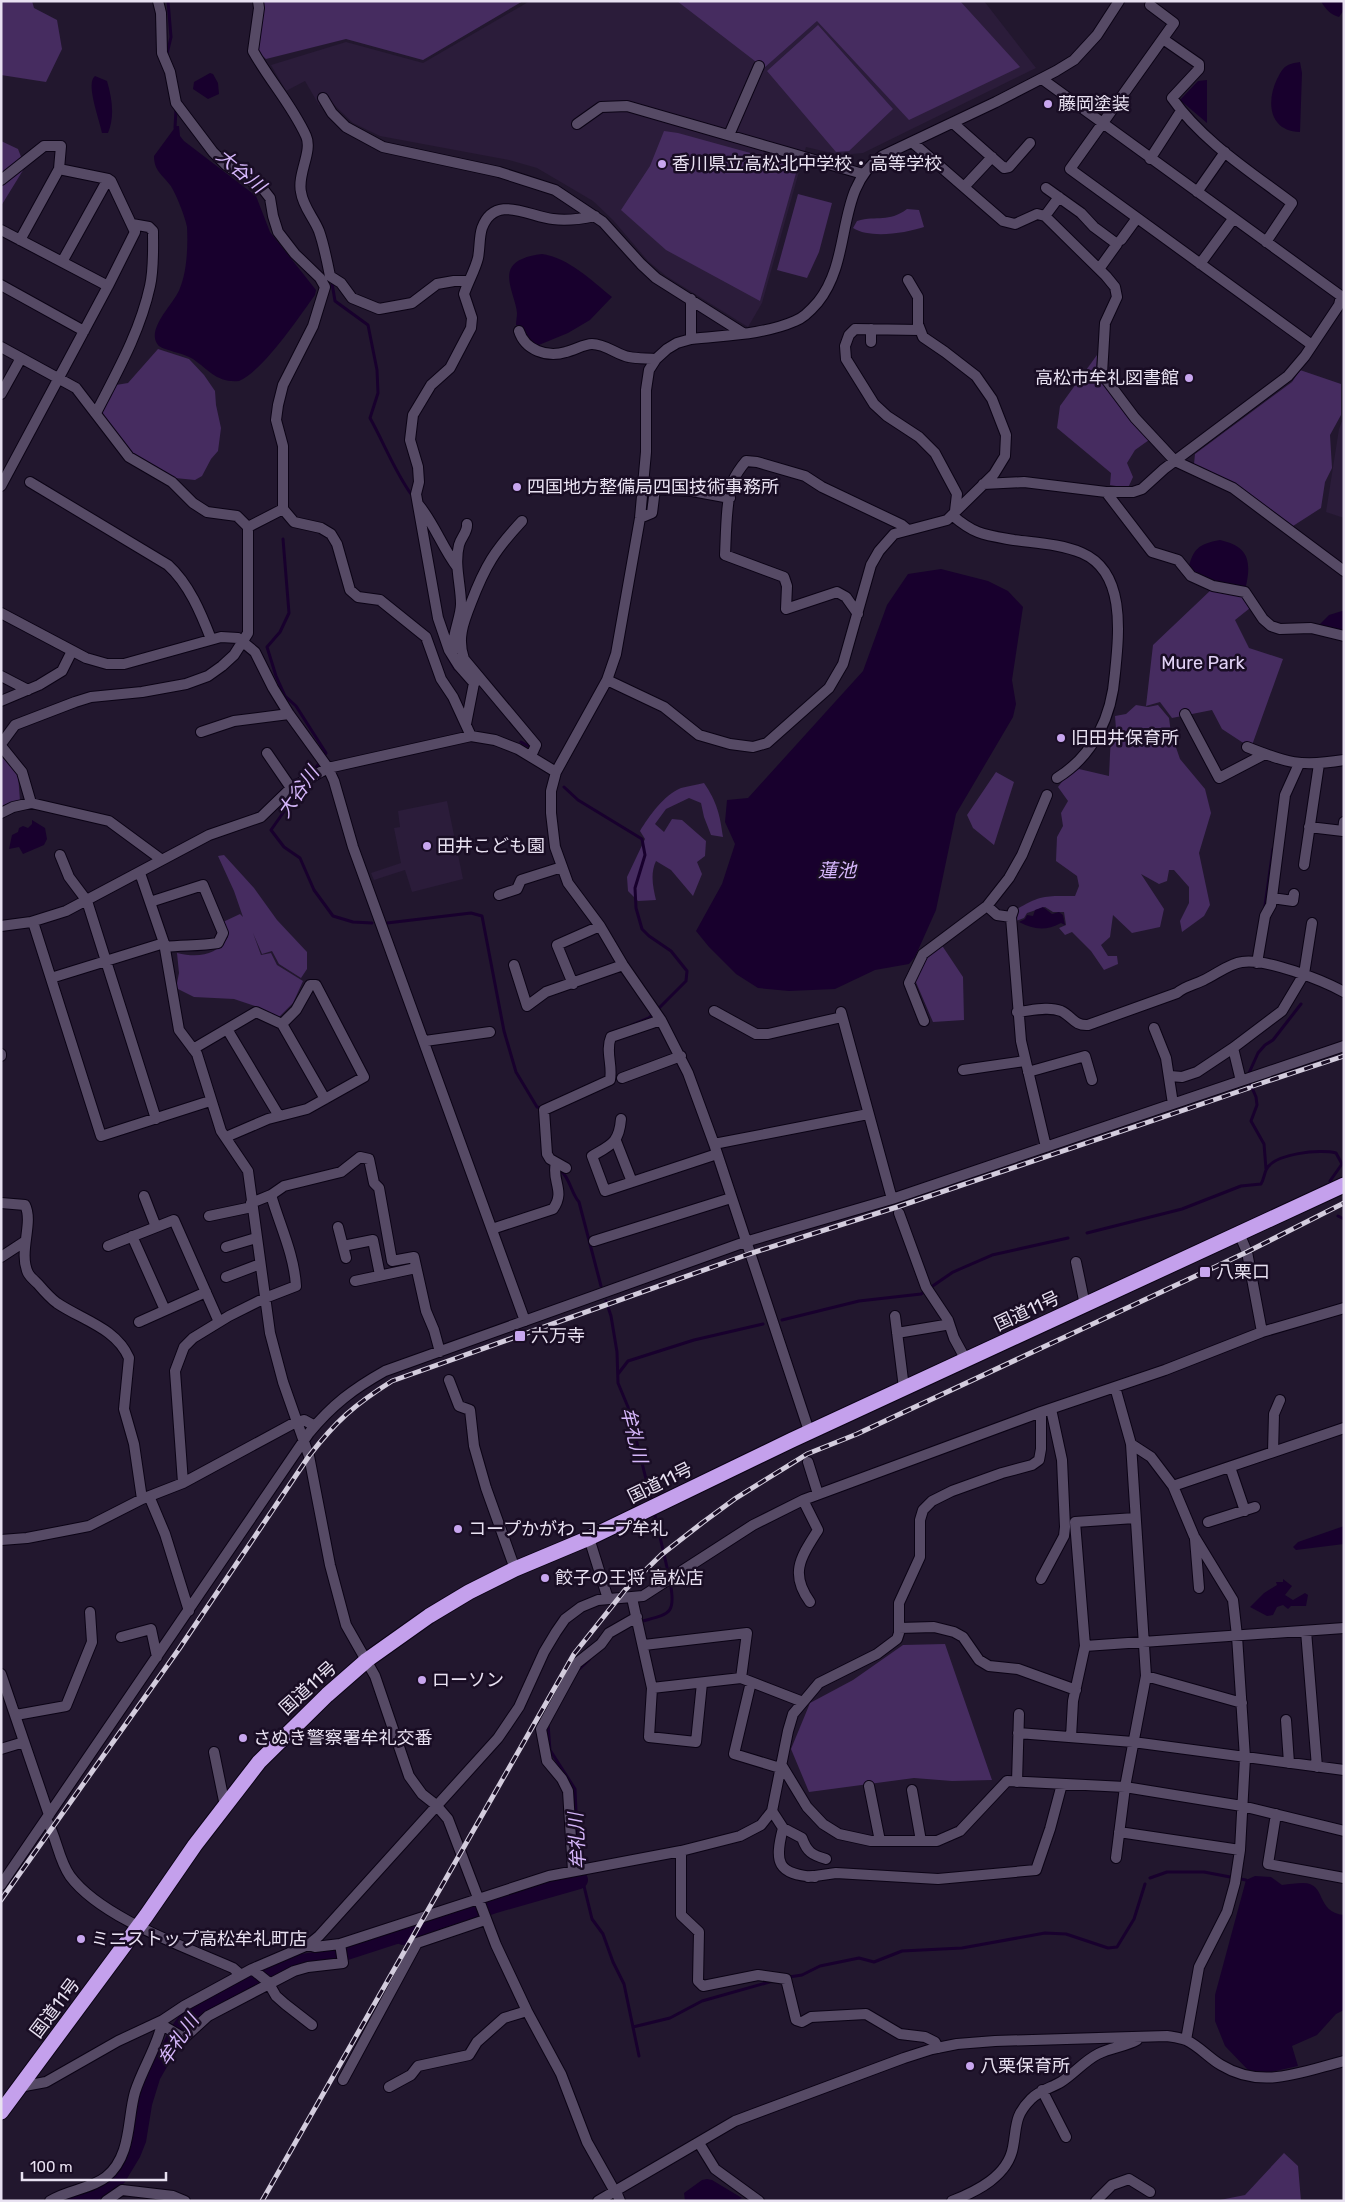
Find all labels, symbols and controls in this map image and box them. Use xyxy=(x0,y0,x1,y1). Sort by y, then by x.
place label: 藤岡塗装 xyxy=(1058,93,1130,115)
marker: 藤岡塗装 xyxy=(1042,98,1054,110)
water label: 大谷川 xyxy=(212,144,272,199)
place label: 香川県立高松北中学校・高等学校 xyxy=(672,153,942,175)
marker: 香川県立高松北中学校・高等学校 xyxy=(656,158,668,170)
place label: 高松市牟礼図書館 xyxy=(1035,367,1179,389)
marker: 高松市牟礼図書館 xyxy=(1183,372,1195,384)
place label: 四国地方整備局四国技術事務所 xyxy=(527,476,779,498)
marker: 四国地方整備局四国技術事務所 xyxy=(511,481,523,493)
park label: Mure Park xyxy=(1161,652,1246,674)
place label: 旧田井保育所 xyxy=(1071,727,1179,749)
marker: 旧田井保育所 xyxy=(1055,732,1067,744)
water label: 大谷川 xyxy=(272,760,325,822)
place label: 田井こども園 xyxy=(437,835,545,857)
marker: 田井こども園 xyxy=(421,840,433,852)
water label: 蓮池 xyxy=(818,859,858,882)
place label: 八栗口 xyxy=(1216,1261,1270,1283)
marker: 八栗口 xyxy=(1198,1265,1212,1279)
street label: 国道11号 xyxy=(991,1286,1063,1336)
place label: 六万寺 xyxy=(531,1325,585,1347)
marker: 六万寺 xyxy=(513,1329,527,1343)
water label: 牟礼川 xyxy=(616,1405,653,1467)
street label: 国道11号 xyxy=(624,1458,696,1508)
place label: コープかがわ コープ牟礼 xyxy=(468,1518,668,1540)
marker: コープかがわ コープ牟礼 xyxy=(452,1523,464,1535)
place label: 餃子の王将 高松店 xyxy=(555,1567,703,1589)
marker: 餃子の王将 高松店 xyxy=(539,1572,551,1584)
street label: 国道11号 xyxy=(275,1657,341,1719)
place label: ローソン xyxy=(432,1669,504,1691)
marker: ローソン xyxy=(416,1674,428,1686)
place label: さぬき警察署牟礼交番 xyxy=(253,1727,433,1749)
marker: さぬき警察署牟礼交番 xyxy=(237,1732,249,1744)
water label: 牟礼川 xyxy=(564,1810,590,1870)
place label: ミニストップ高松牟礼町店 xyxy=(91,1928,307,1950)
marker: ミニストップ高松牟礼町店 xyxy=(75,1933,87,1945)
street label: 国道11号 xyxy=(25,1974,85,2042)
water label: 牟礼川 xyxy=(153,2008,205,2070)
place label: 八栗保育所 xyxy=(980,2055,1070,2077)
marker: 八栗保育所 xyxy=(964,2060,976,2072)
scale bar xyxy=(22,2150,166,2182)
text: 100 m xyxy=(30,2158,72,2176)

